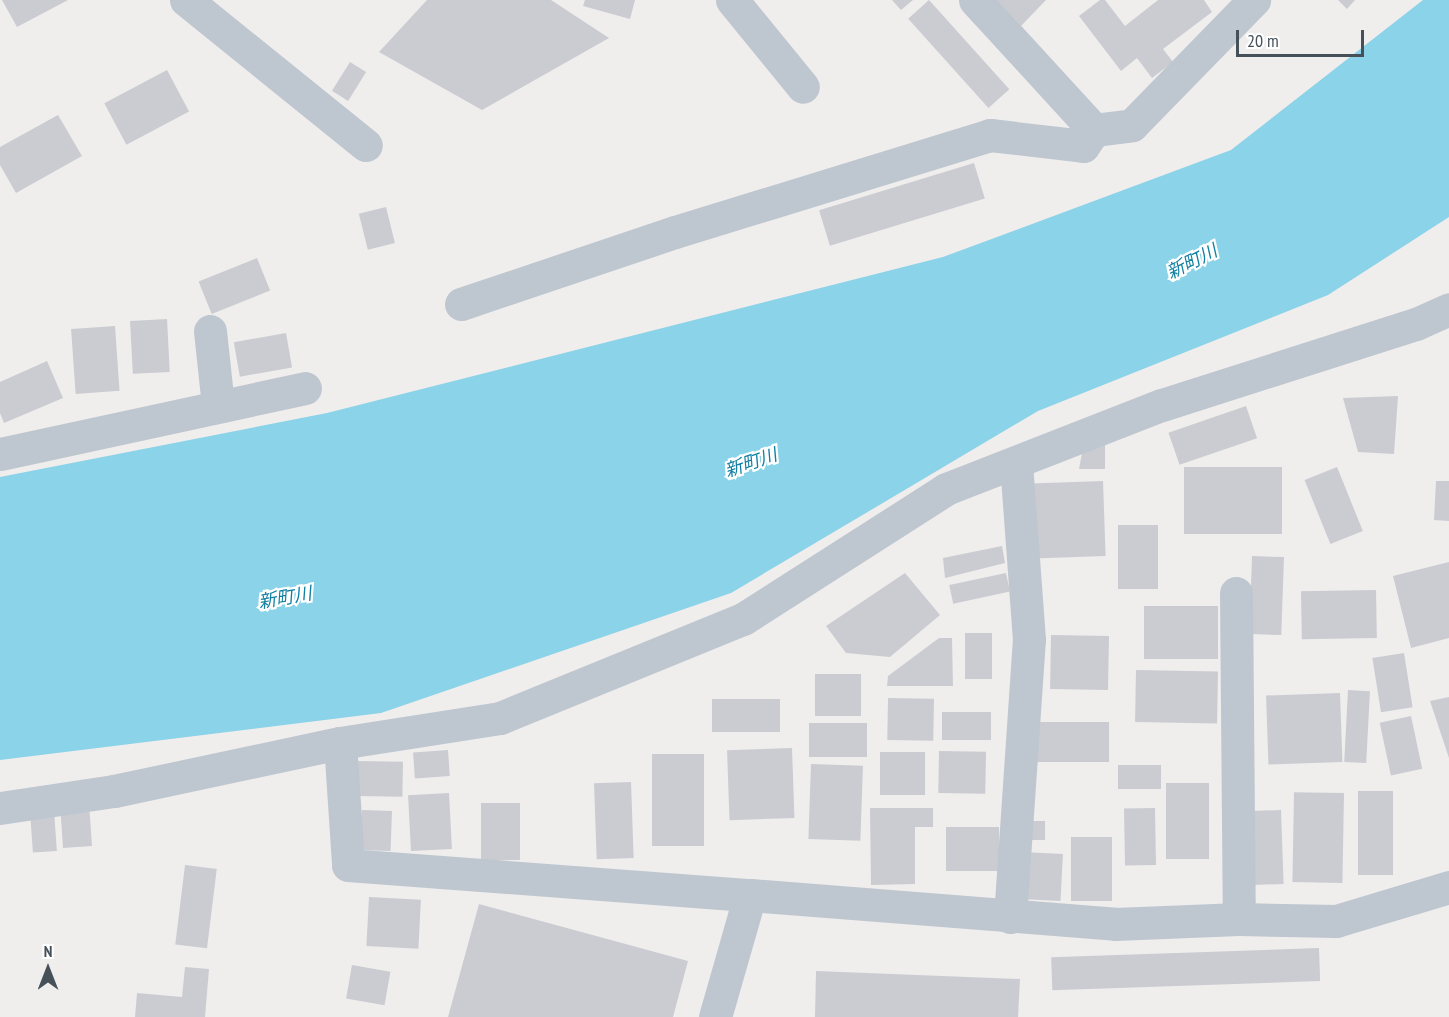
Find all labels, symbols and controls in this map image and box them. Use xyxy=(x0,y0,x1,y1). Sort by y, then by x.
scale bar xyxy=(1239,18,1366,56)
text: 20 m xyxy=(1247,29,1279,52)
water label: 新町川 xyxy=(1163,240,1221,284)
water label: 新町川 xyxy=(722,444,780,482)
water label: 新町川 xyxy=(257,583,313,613)
north arrow xyxy=(18,939,78,999)
text: N xyxy=(44,941,52,961)

